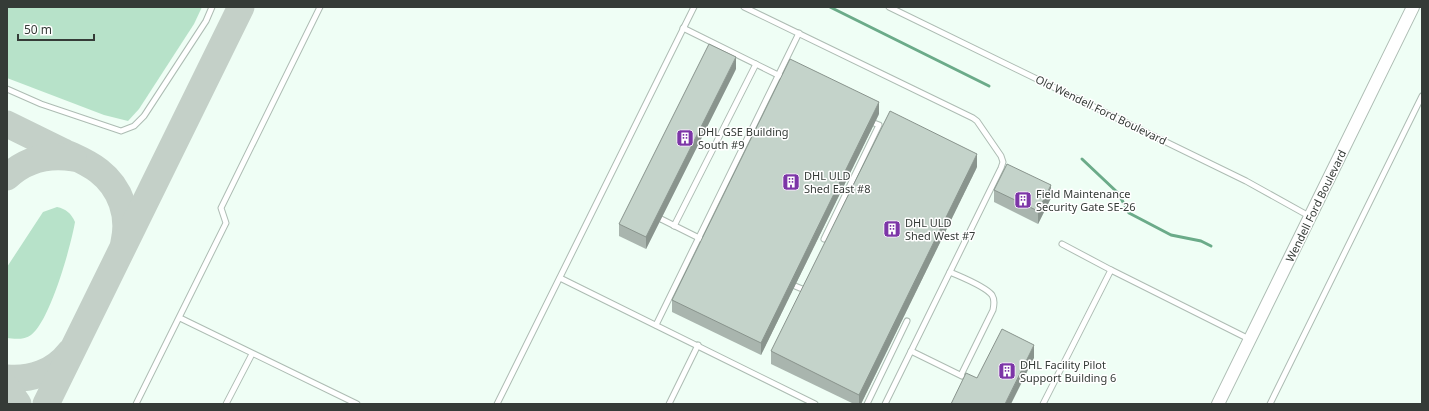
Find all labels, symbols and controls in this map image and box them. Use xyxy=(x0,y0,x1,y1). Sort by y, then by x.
scale bar xyxy=(18,16,94,42)
text: 50 m xyxy=(24,21,52,38)
street label: Old Wendell Ford Boulevard xyxy=(1033,71,1169,148)
place label: DHL GSE Building South #9 xyxy=(698,124,789,152)
building icon: DHL GSE Building South #9 xyxy=(675,128,695,148)
street label: Wendell Ford Boulevard xyxy=(1282,147,1349,264)
place label: DHL ULD Shed East #8 xyxy=(804,168,870,196)
building icon: DHL ULD Shed East #8 xyxy=(781,172,801,192)
place label: Field Maintenance Security Gate SE-26 xyxy=(1036,186,1136,214)
building icon: Field Maintenance Security Gate SE-26 xyxy=(1013,190,1033,210)
place label: DHL ULD Shed West #7 xyxy=(905,215,975,243)
building icon: DHL ULD Shed West #7 xyxy=(882,219,902,239)
place label: DHL Facility Pilot Support Building 6 xyxy=(1020,357,1116,385)
building icon: DHL Facility Pilot Support Building 6 xyxy=(997,361,1017,381)

